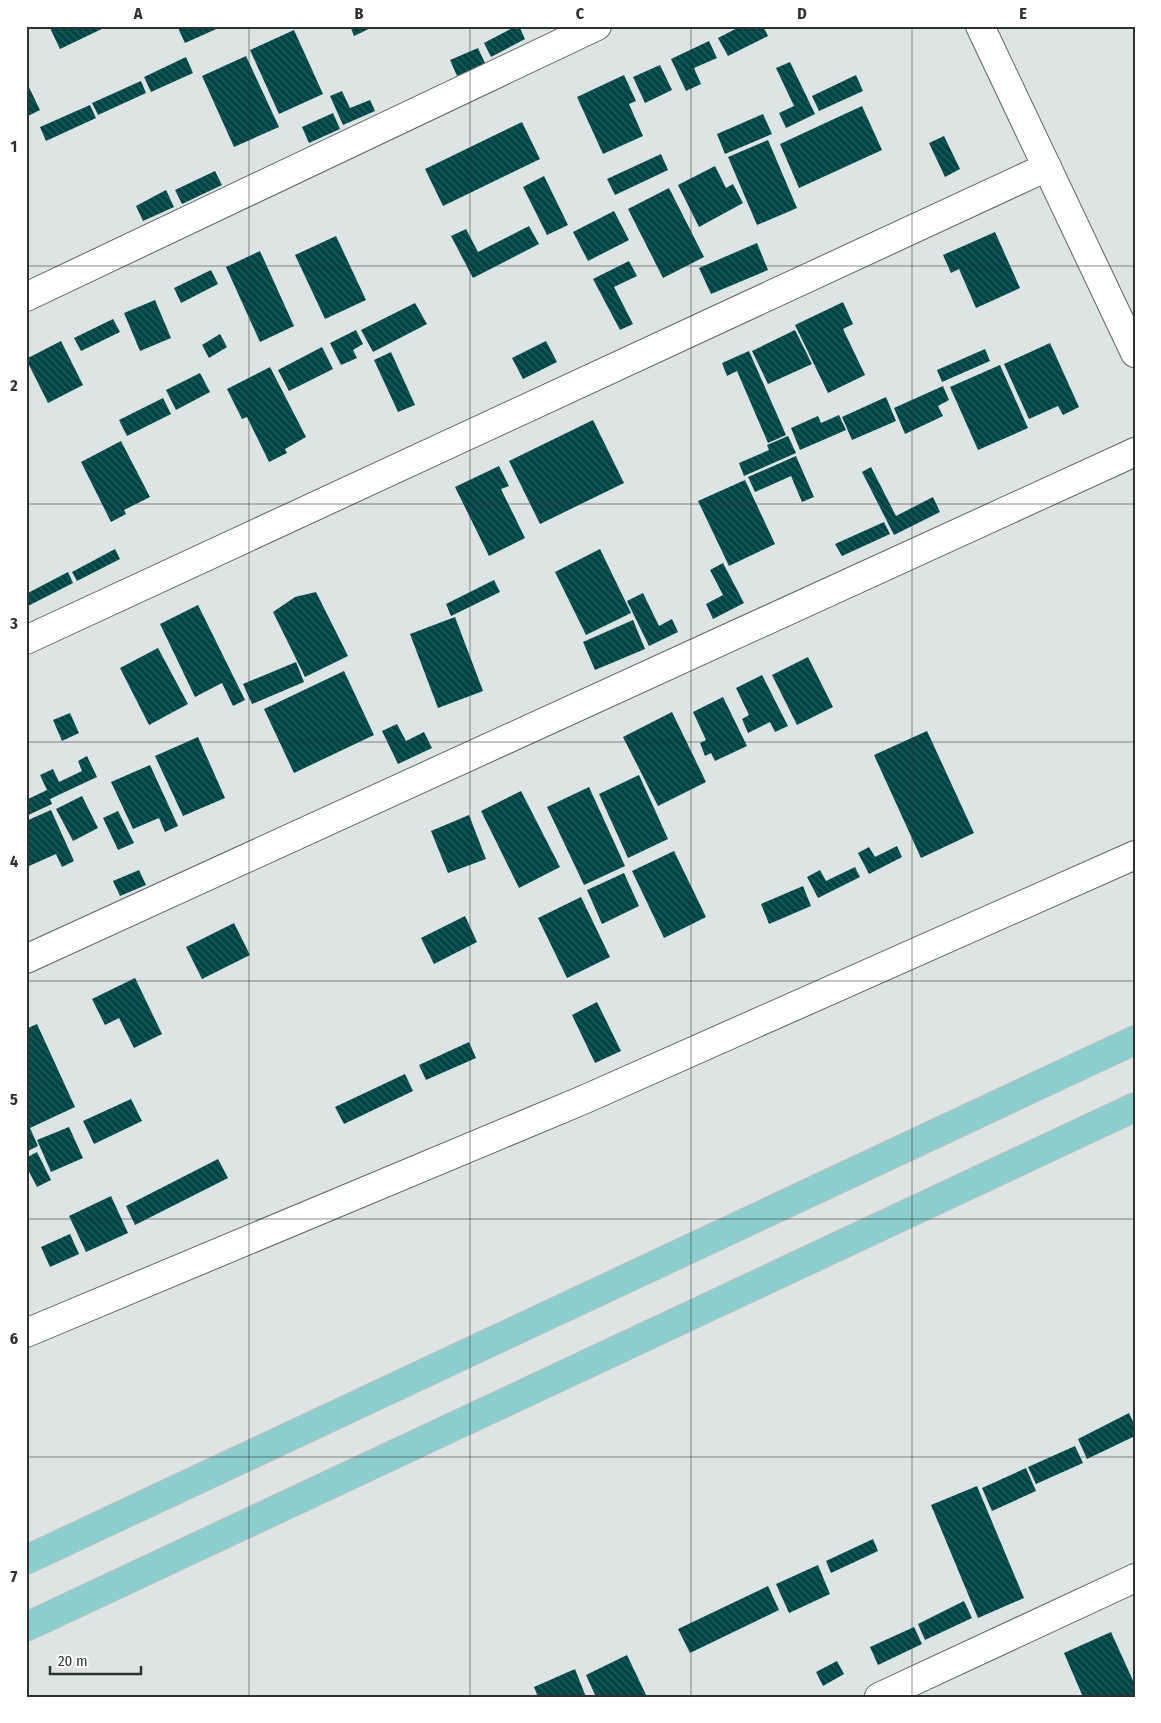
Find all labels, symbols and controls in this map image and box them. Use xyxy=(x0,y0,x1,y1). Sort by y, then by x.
text: A xyxy=(133,4,143,23)
text: B xyxy=(355,4,364,23)
text: C xyxy=(576,4,585,23)
text: D xyxy=(797,4,807,23)
text: E xyxy=(1019,4,1027,23)
text: 1 xyxy=(11,137,17,156)
text: 2 xyxy=(9,376,18,395)
text: 3 xyxy=(9,614,18,633)
text: 4 xyxy=(10,852,18,871)
text: 5 xyxy=(10,1090,18,1109)
text: 6 xyxy=(10,1329,18,1348)
text: 7 xyxy=(11,1567,18,1586)
scale bar xyxy=(50,1643,141,1675)
text: 20 m xyxy=(58,1652,88,1670)

